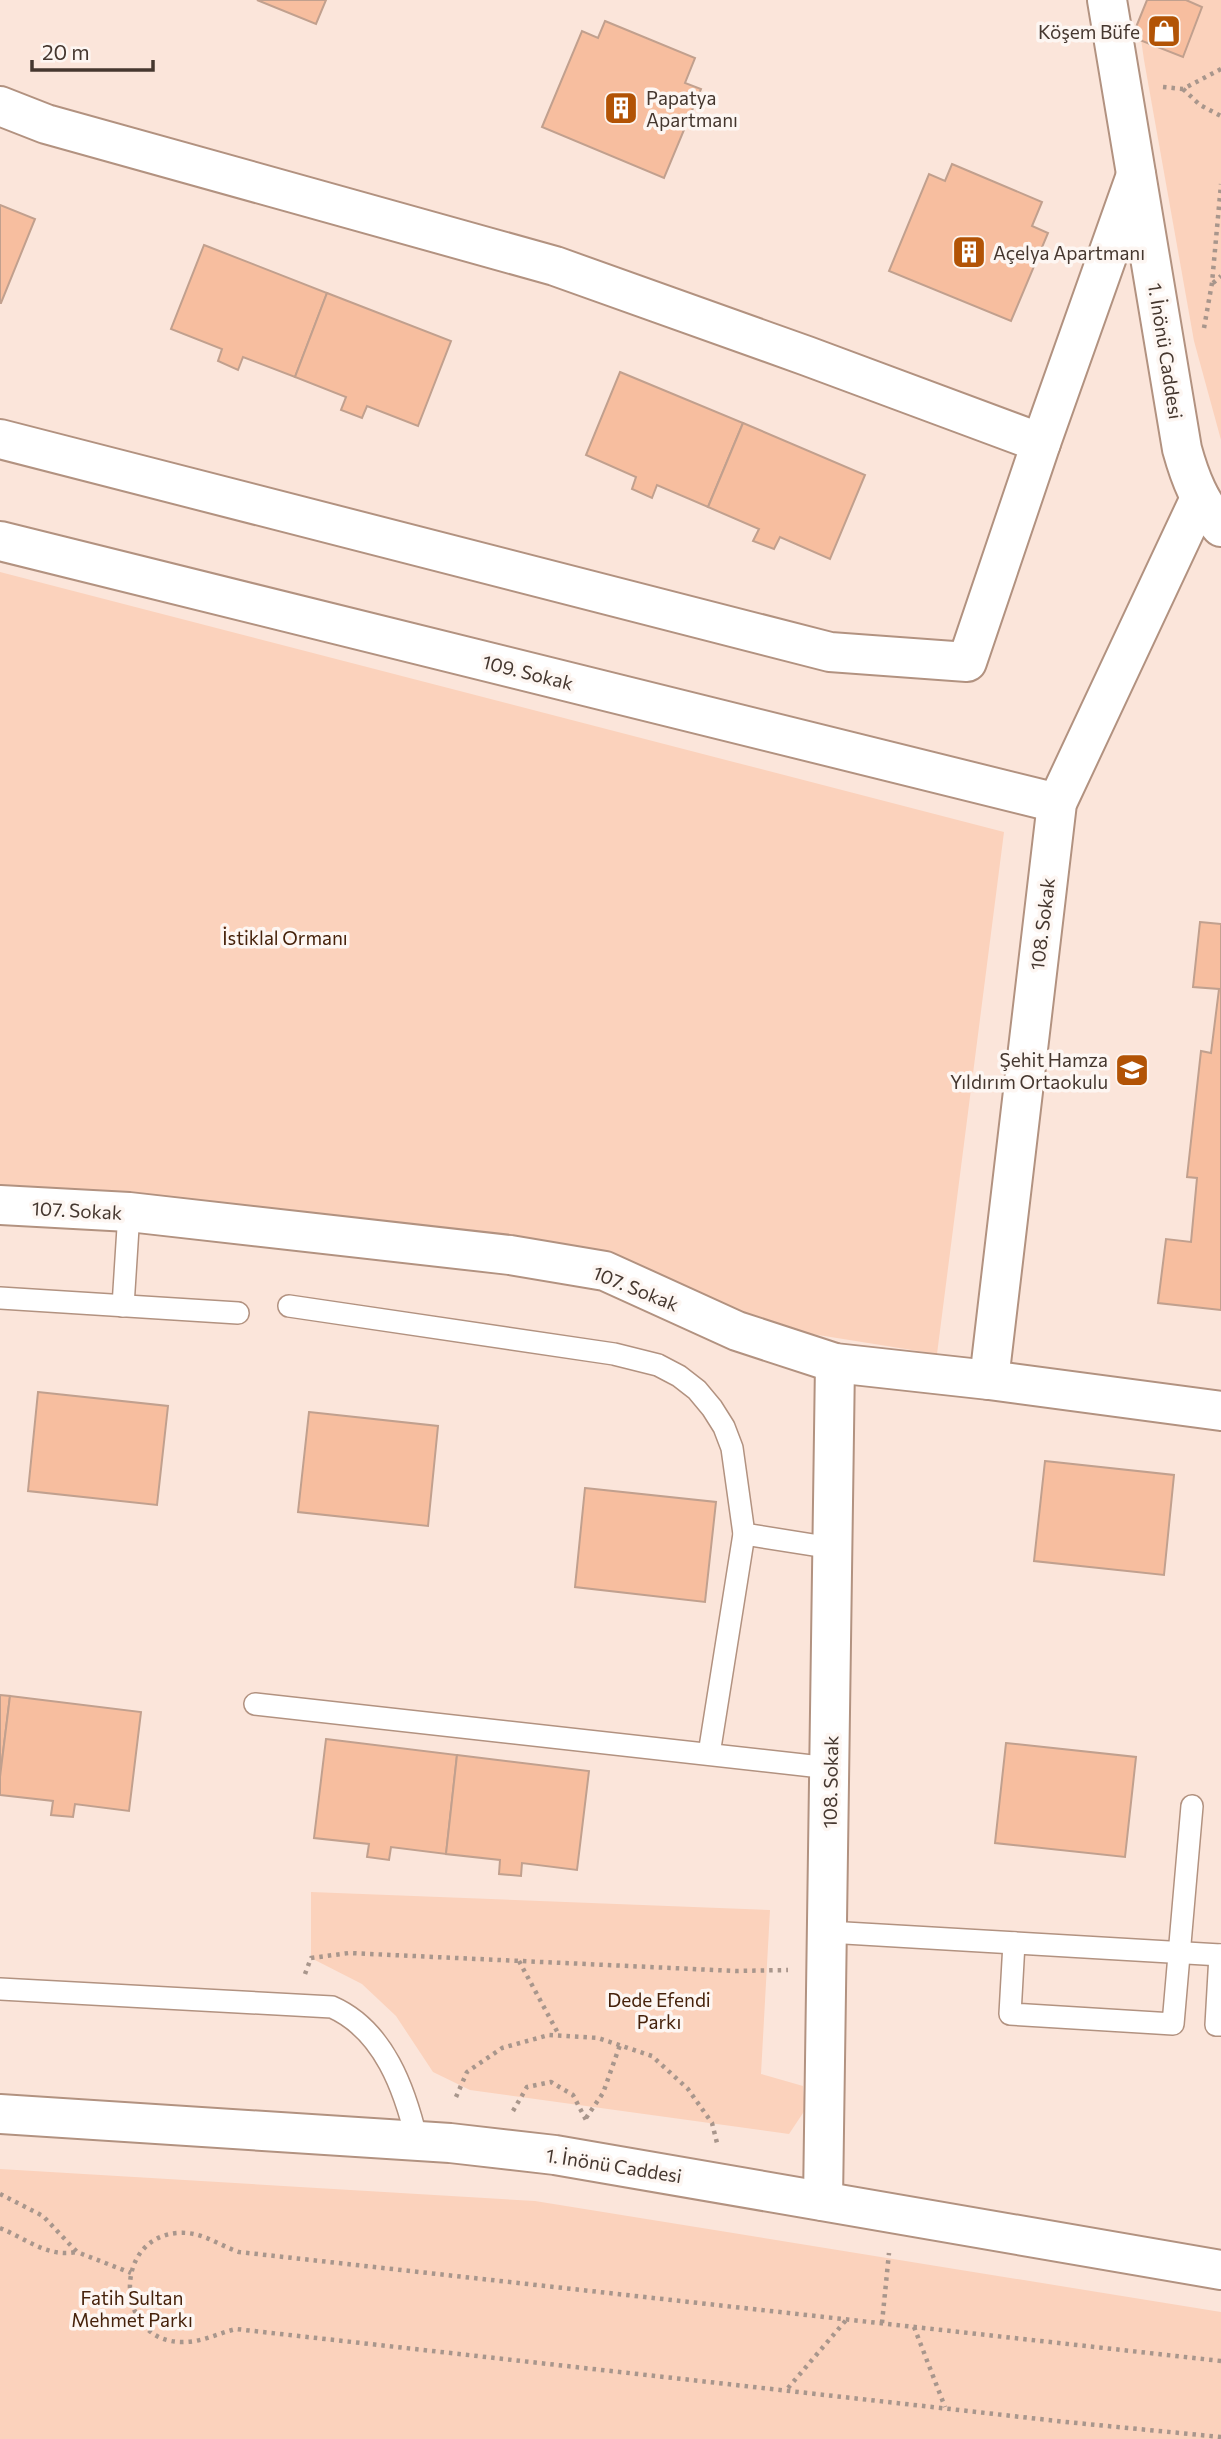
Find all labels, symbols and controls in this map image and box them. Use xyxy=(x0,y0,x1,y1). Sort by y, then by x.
shop icon: Köşem Büfe xyxy=(1145,12,1183,50)
place label: Köşem Büfe xyxy=(1038,20,1140,43)
scale bar xyxy=(32,28,152,72)
text: 20 m xyxy=(42,39,90,64)
place label: Papatya Apartmanı xyxy=(646,86,738,131)
building icon: Papatya Apartmanı xyxy=(602,89,640,127)
building icon: Açelya Apartmanı xyxy=(950,233,988,271)
place label: Açelya Apartmanı xyxy=(993,241,1145,264)
street label: 1. İnönü Caddesi xyxy=(1144,281,1188,421)
street label: 109. Sokak xyxy=(480,650,576,694)
street label: 108. Sokak xyxy=(1025,876,1059,972)
park label: İstiklal Ormanı xyxy=(222,926,348,949)
place label: Şehit Hamza Yıldırım Ortaokulu xyxy=(950,1048,1108,1093)
school or university icon: Şehit Hamza Yıldırım Ortaokulu xyxy=(1113,1051,1151,1089)
street label: 107. Sokak xyxy=(31,1196,123,1224)
street label: 107. Sokak xyxy=(590,1260,682,1316)
street label: 108. Sokak xyxy=(818,1735,842,1829)
park label: Dede Efendi Parkı xyxy=(607,1988,711,2033)
street label: 1. İnönü Caddesi xyxy=(544,2143,684,2187)
park label: Fatih Sultan Mehmet Parkı xyxy=(71,2286,193,2331)

